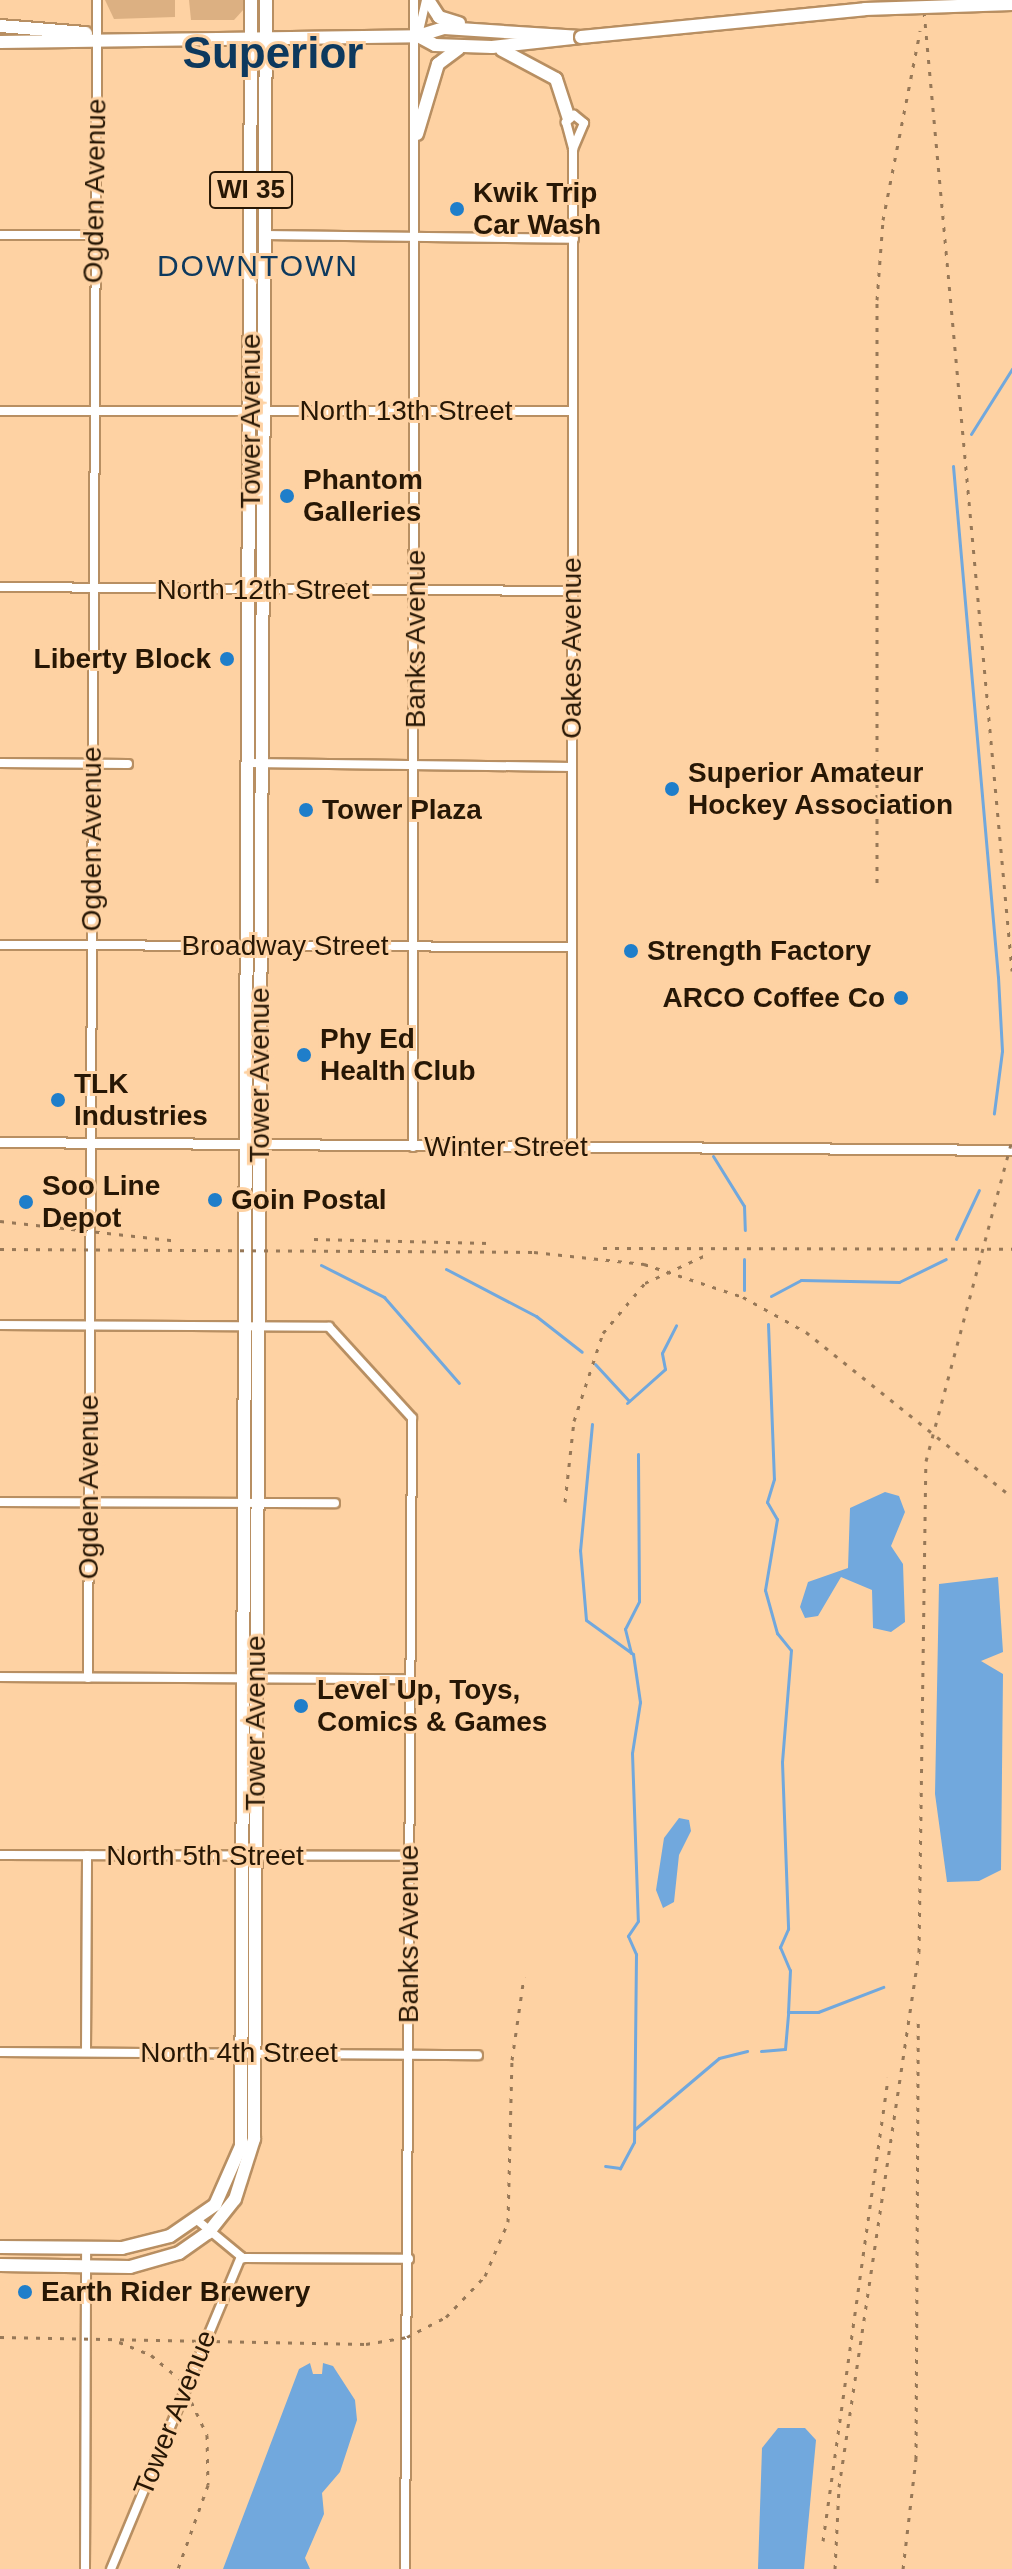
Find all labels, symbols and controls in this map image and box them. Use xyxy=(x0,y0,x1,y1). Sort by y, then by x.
district label: Superior xyxy=(183,27,363,79)
street label: Ogden Avenue xyxy=(77,98,113,284)
road number: WI 35 xyxy=(209,168,293,212)
place label: Kwik Trip Car Wash xyxy=(473,176,601,242)
marker: Kwik Trip Car Wash xyxy=(448,200,466,218)
district label: DOWNTOWN xyxy=(157,248,359,284)
street label: Tower Avenue xyxy=(234,333,268,509)
street label: North 13th Street xyxy=(299,394,513,428)
place label: Phantom Galleries xyxy=(303,463,423,529)
marker: Phantom Galleries xyxy=(278,487,296,505)
street label: Banks Avenue xyxy=(399,549,433,729)
street label: Oakes Avenue xyxy=(555,556,589,740)
street label: North 12th Street xyxy=(156,573,370,607)
place label: Liberty Block xyxy=(34,642,211,676)
marker: Liberty Block xyxy=(218,650,236,668)
street label: Ogden Avenue xyxy=(75,746,109,932)
place label: Superior Amateur Hockey Association xyxy=(688,756,954,822)
marker: Superior Amateur Hockey Association xyxy=(663,780,681,798)
place label: Tower Plaza xyxy=(322,793,482,827)
marker: Tower Plaza xyxy=(297,801,315,819)
street label: Broadway Street xyxy=(182,929,388,963)
place label: Strength Factory xyxy=(647,934,871,968)
marker: Strength Factory xyxy=(622,942,640,960)
place label: ARCO Coffee Co xyxy=(663,981,885,1015)
street label: Tower Avenue xyxy=(243,987,277,1163)
marker: ARCO Coffee Co xyxy=(892,989,910,1007)
place label: Phy Ed Health Club xyxy=(320,1022,476,1088)
marker: Phy Ed Health Club xyxy=(295,1046,313,1064)
place label: TLK Industries xyxy=(74,1067,208,1133)
marker: TLK Industries xyxy=(49,1091,67,1109)
street label: Winter Street xyxy=(424,1130,588,1164)
place label: Soo Line Depot xyxy=(42,1169,160,1235)
place label: Goin Postal xyxy=(231,1183,387,1217)
marker: Goin Postal xyxy=(206,1191,224,1209)
marker: Soo Line Depot xyxy=(17,1193,35,1211)
street label: Ogden Avenue xyxy=(72,1394,106,1580)
street label: Tower Avenue xyxy=(239,1635,273,1811)
place label: Level Up, Toys, Comics & Games xyxy=(317,1673,547,1739)
marker: Level Up, Toys, Comics & Games xyxy=(292,1697,310,1715)
street label: North 5th Street xyxy=(106,1839,304,1873)
street label: Banks Avenue xyxy=(392,1844,426,2024)
street label: North 4th Street xyxy=(140,2036,338,2070)
place label: Earth Rider Brewery xyxy=(41,2275,310,2309)
marker: Earth Rider Brewery xyxy=(16,2283,34,2301)
street label: Tower Avenue xyxy=(126,2325,224,2501)

